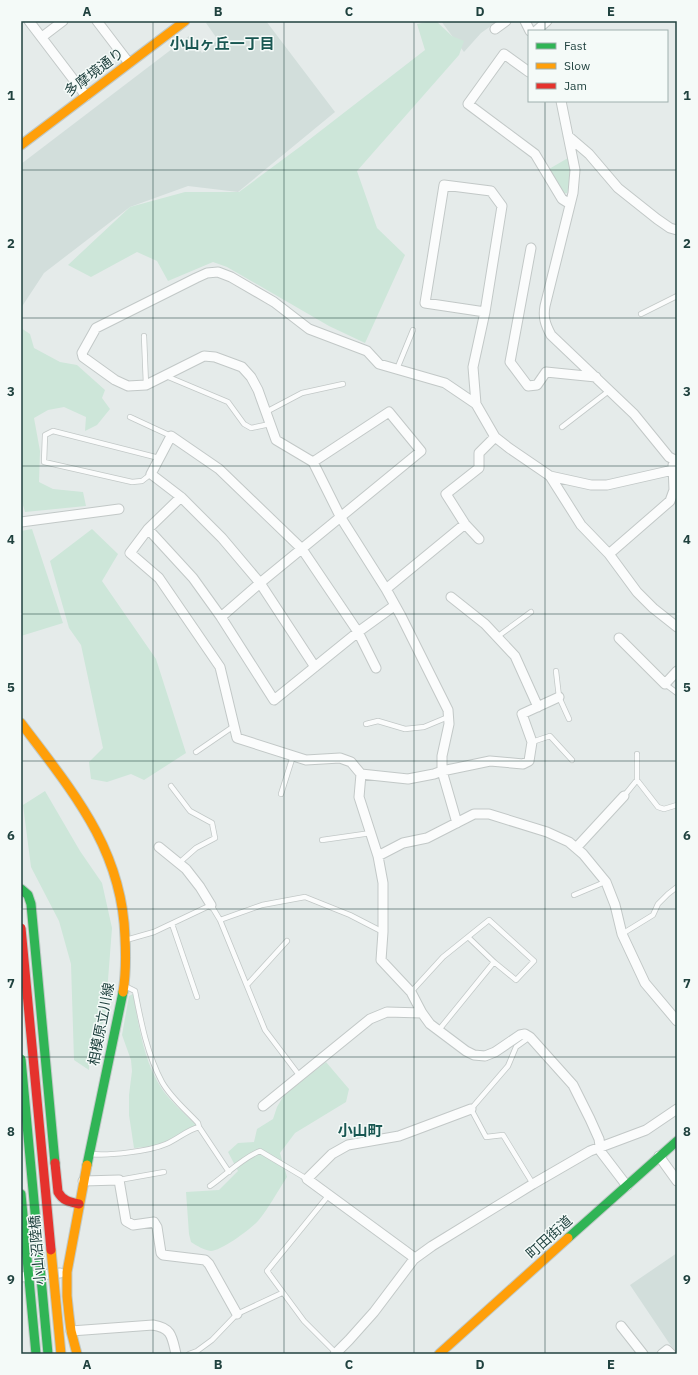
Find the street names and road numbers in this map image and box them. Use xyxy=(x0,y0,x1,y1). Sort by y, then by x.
street label: 多摩境通り xyxy=(61,44,127,100)
street label: 相模原立川線 xyxy=(84,981,118,1067)
street label: 町田街道 xyxy=(522,1212,576,1262)
street label: 小山沼陸橋 xyxy=(25,1214,49,1286)

